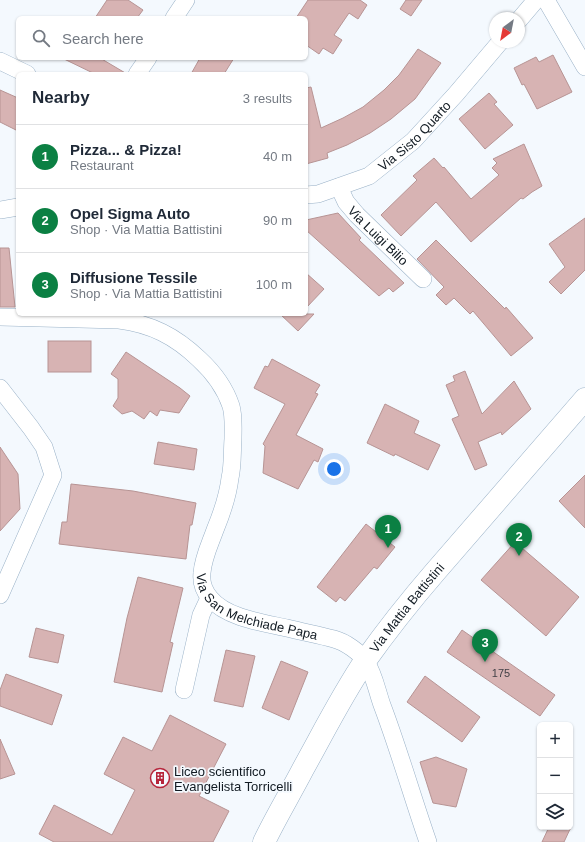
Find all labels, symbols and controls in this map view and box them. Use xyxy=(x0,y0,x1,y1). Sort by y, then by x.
north arrow xyxy=(489,12,525,48)
search box xyxy=(16,16,308,60)
icon: search xyxy=(30,27,52,49)
text: Search here xyxy=(62,30,144,47)
text: Nearby xyxy=(32,88,90,107)
text: 3 results xyxy=(243,91,292,106)
street label: Via Sisto Quarto xyxy=(375,98,454,174)
text: Pizza... & Pizza! xyxy=(70,141,182,158)
text: 1 xyxy=(41,149,49,164)
text: 40 m xyxy=(263,149,292,164)
text: Restaurant xyxy=(70,158,134,173)
street label: Via Luigi Bilio xyxy=(345,203,411,268)
text: Opel Sigma Auto xyxy=(70,205,190,222)
text: 2 xyxy=(41,213,49,228)
text: 90 m xyxy=(263,213,292,228)
text: Shop · Via Mattia Battistini xyxy=(70,222,222,237)
text: Diffusione Tessile xyxy=(70,269,197,286)
text: 3 xyxy=(41,277,49,292)
text: 100 m xyxy=(256,277,292,292)
text: Shop · Via Mattia Battistini xyxy=(70,286,222,301)
your location xyxy=(324,459,344,479)
pin: 1 xyxy=(375,515,401,548)
pin: 2 xyxy=(506,523,532,556)
street label: Via Mattia Battistini xyxy=(367,560,447,656)
street label: Via San Melchiade Papa xyxy=(194,573,320,643)
pin: 3 xyxy=(472,629,498,662)
house number: 175 xyxy=(492,667,510,679)
map controls xyxy=(537,722,573,830)
button: + xyxy=(537,722,573,758)
button: − xyxy=(537,758,573,794)
place label: Liceo scientifico Evangelista Torricelli xyxy=(174,764,292,794)
building icon: Liceo scientifico Evangelista Torricelli xyxy=(149,767,171,789)
button: layers xyxy=(537,794,573,830)

